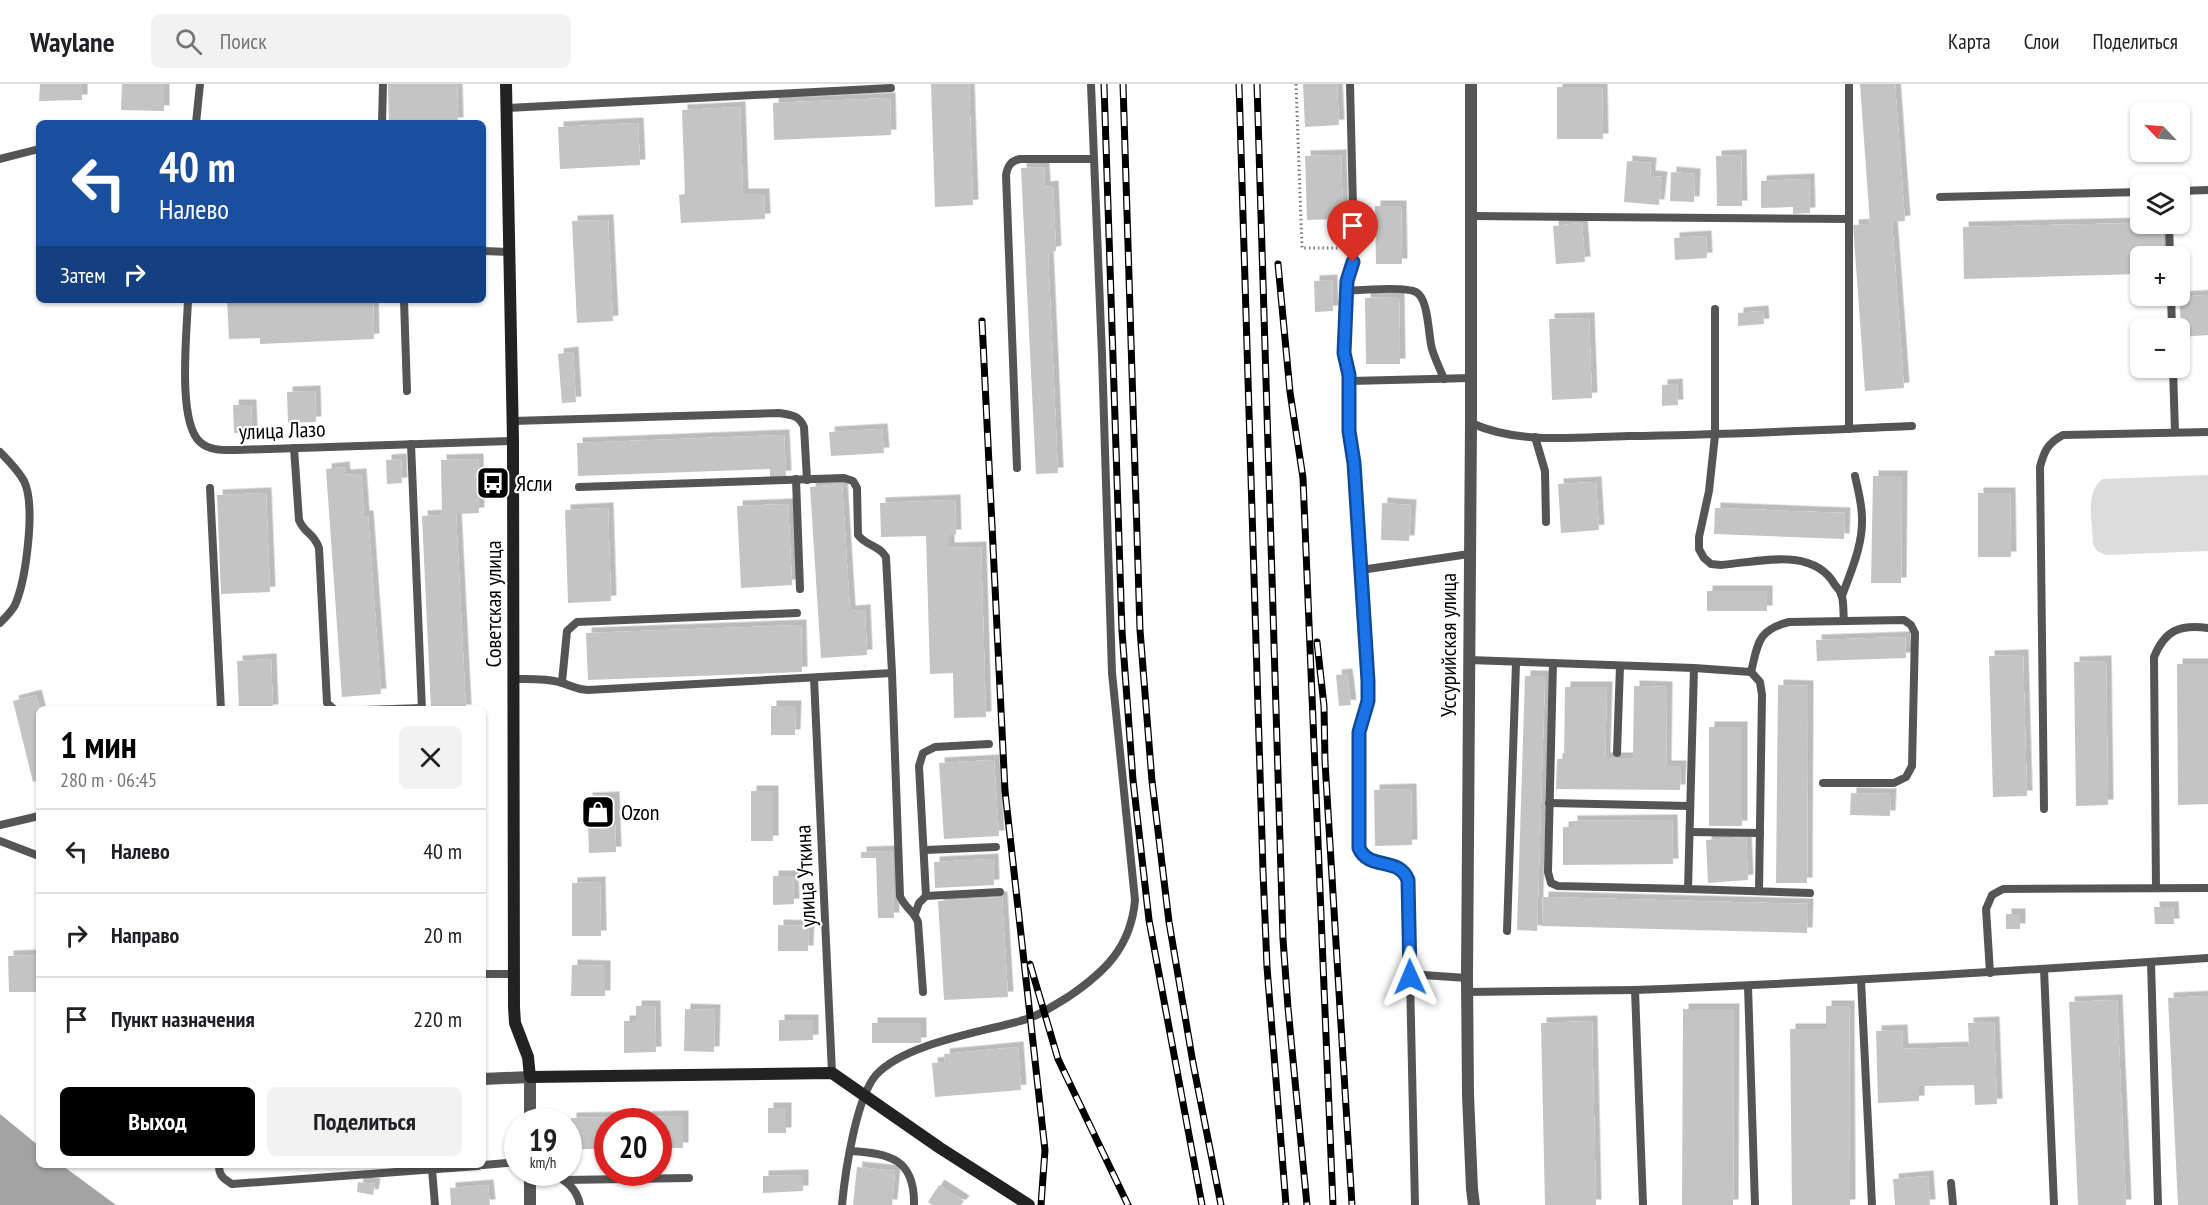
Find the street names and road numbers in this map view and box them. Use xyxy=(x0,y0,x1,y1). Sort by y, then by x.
street label: улица Лазо xyxy=(238,414,326,446)
street label: Советская улица xyxy=(479,540,507,668)
street label: Уссурийская улица xyxy=(1434,573,1462,717)
street label: улица Уткина xyxy=(788,824,822,928)

